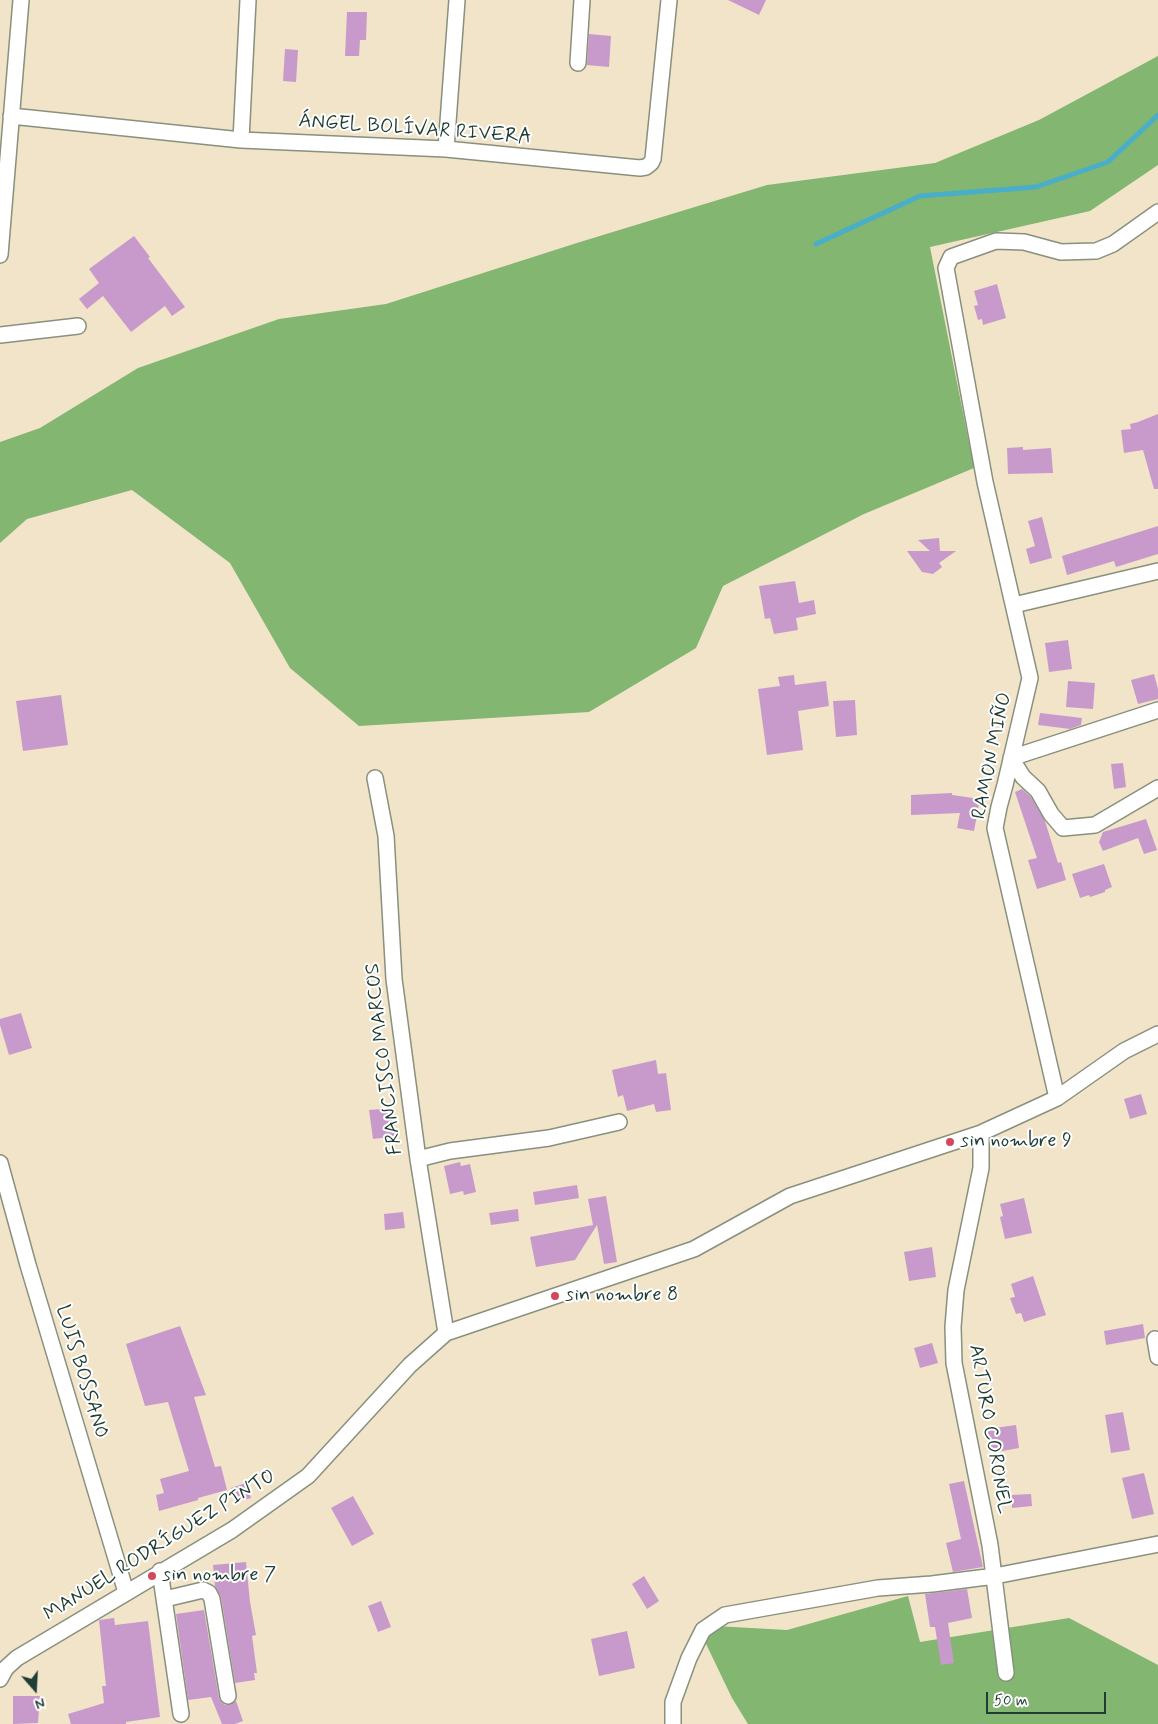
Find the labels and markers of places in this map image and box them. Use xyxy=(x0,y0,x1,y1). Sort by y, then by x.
place label: sin nombre 9 xyxy=(960,1130,1072,1154)
marker: sin nombre 9 xyxy=(944,1136,956,1148)
place label: sin nombre 8 xyxy=(565,1284,678,1308)
marker: sin nombre 8 xyxy=(549,1290,561,1302)
place label: sin nombre 7 xyxy=(162,1564,276,1588)
marker: sin nombre 7 xyxy=(146,1570,158,1582)

